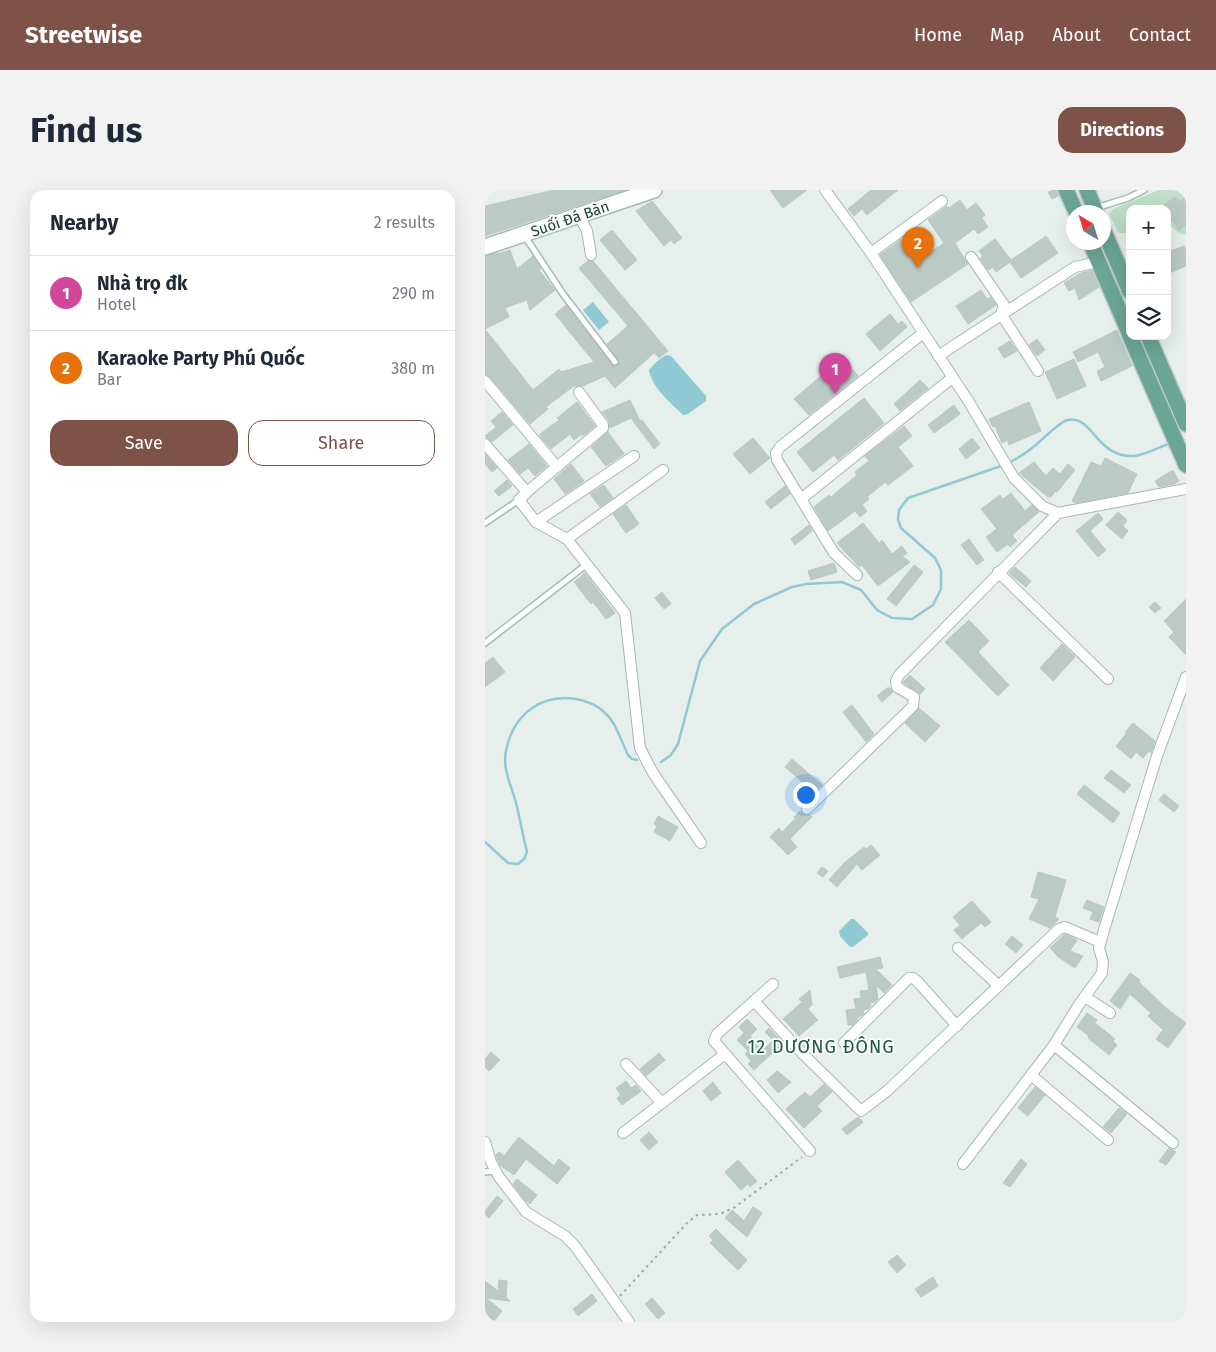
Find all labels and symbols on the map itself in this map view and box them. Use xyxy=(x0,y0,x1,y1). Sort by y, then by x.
street label: Suối Đá Bàn xyxy=(528,197,612,241)
north arrow xyxy=(1066,205,1111,250)
pin: 2 xyxy=(902,227,934,268)
pin: 1 xyxy=(819,353,851,394)
your location xyxy=(793,782,819,808)
district label: 12 DƯƠNG ĐÔNG xyxy=(747,1036,895,1058)

